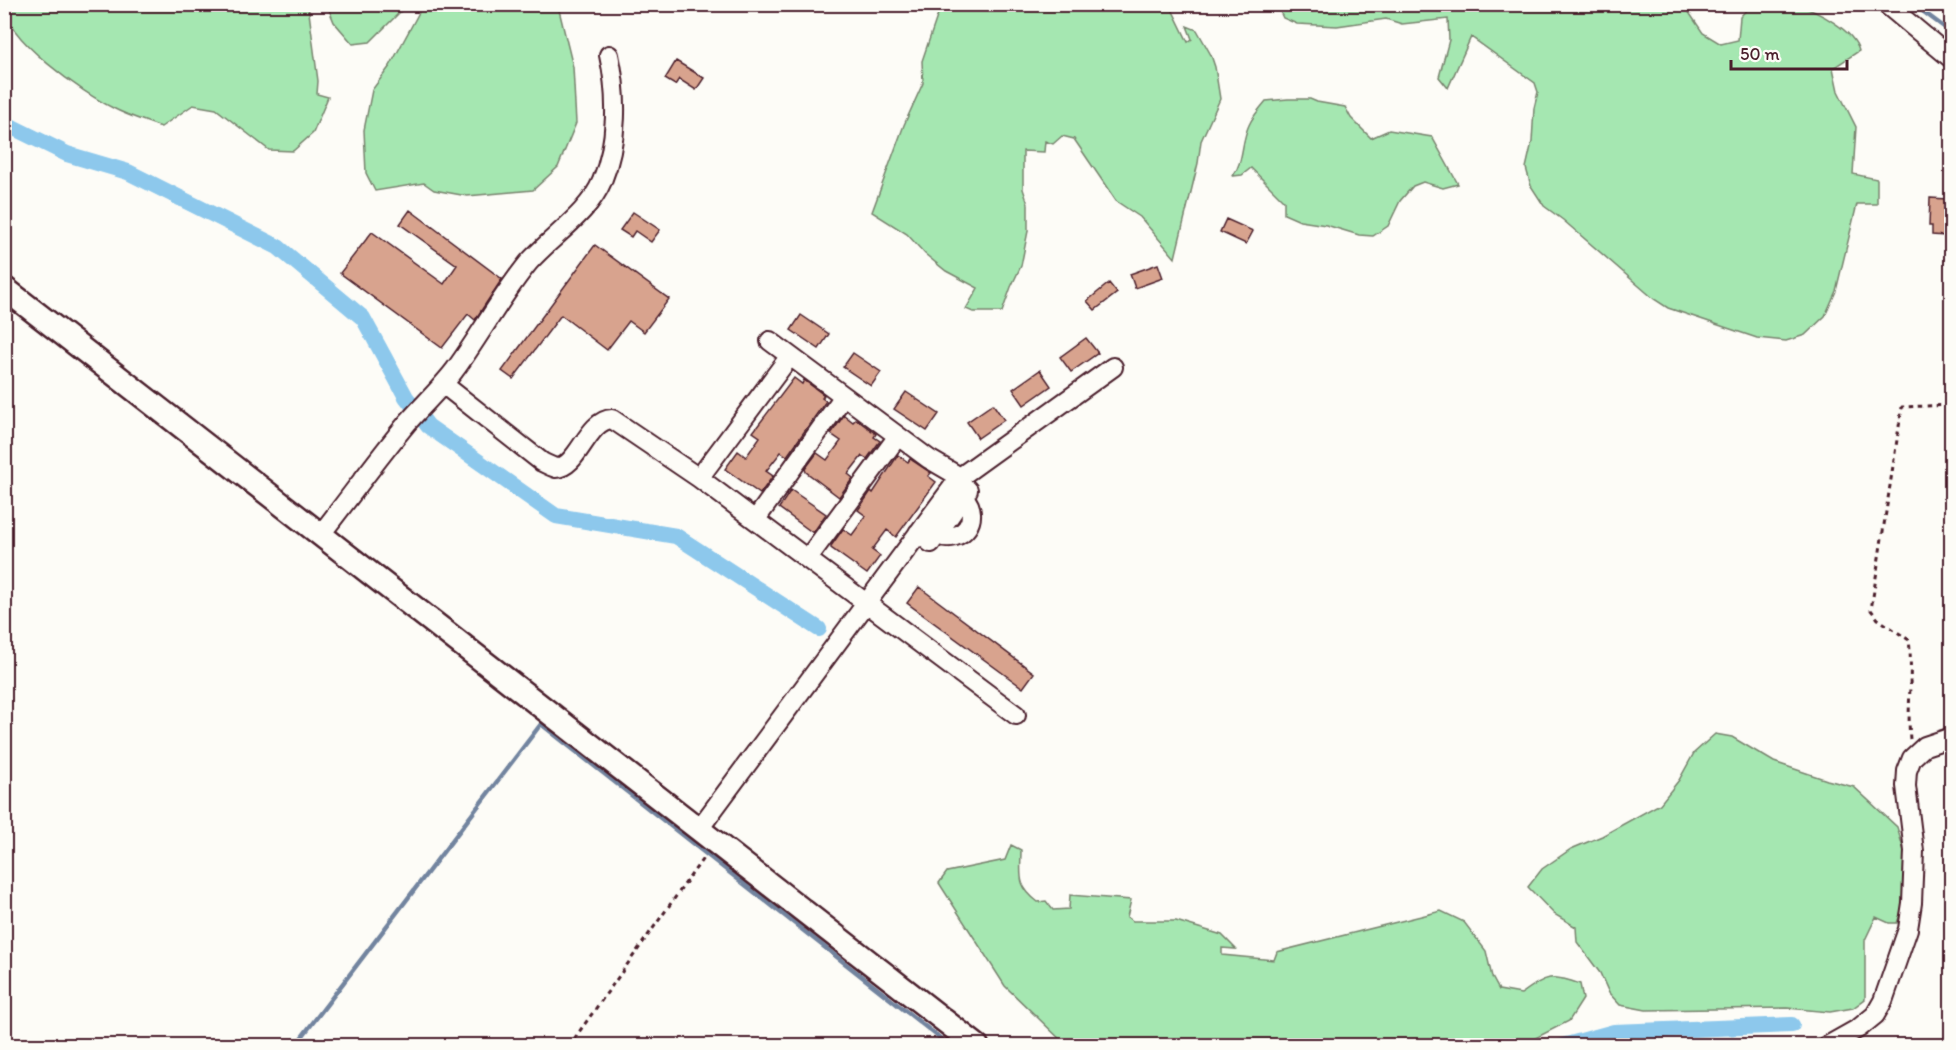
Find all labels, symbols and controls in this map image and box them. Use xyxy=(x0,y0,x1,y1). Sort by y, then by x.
scale bar xyxy=(1731,33,1846,71)
text: 50 m xyxy=(1740,43,1780,65)

